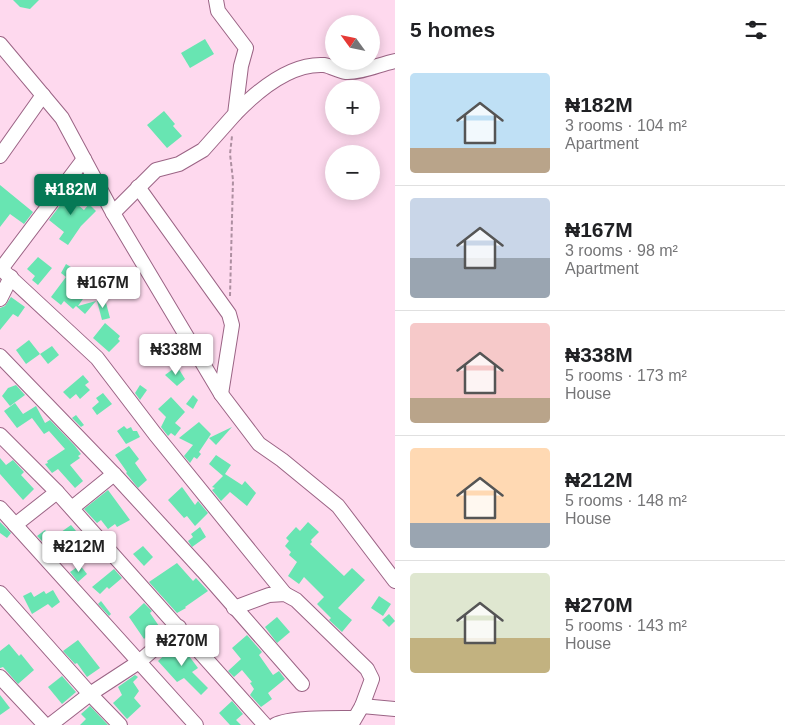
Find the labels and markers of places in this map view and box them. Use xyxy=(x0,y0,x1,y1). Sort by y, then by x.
pin: ₦182M xyxy=(36,174,106,216)
pin: ₦167M xyxy=(68,266,138,309)
pin: ₦338M xyxy=(141,334,211,376)
pin: ₦212M xyxy=(44,530,114,573)
pin: ₦270M xyxy=(147,624,217,667)

